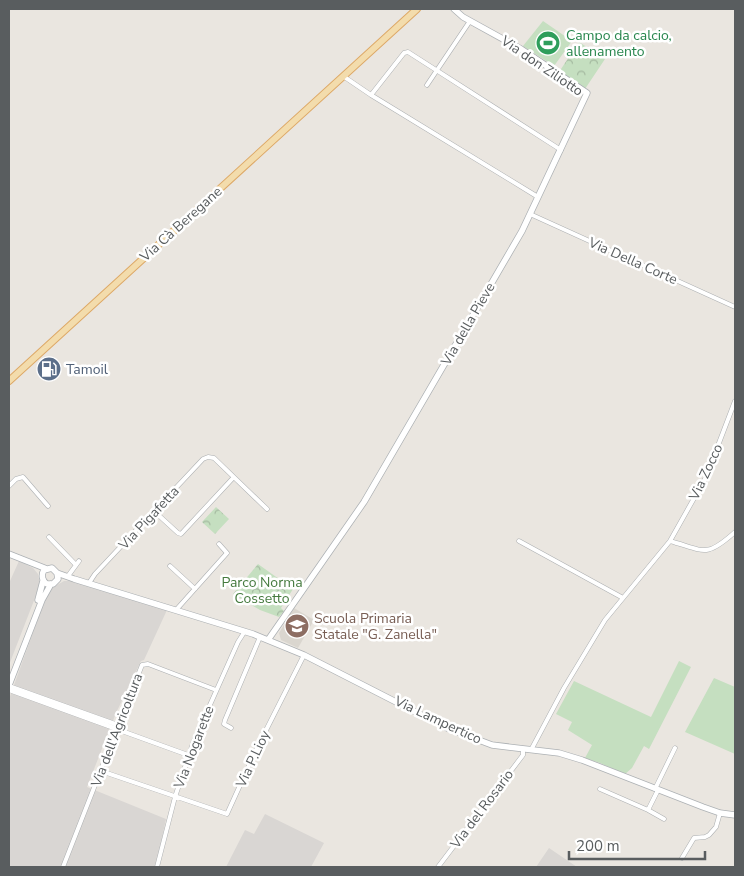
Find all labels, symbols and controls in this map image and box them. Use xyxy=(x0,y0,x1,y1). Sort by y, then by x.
place label: Campo da calcio, allenamento xyxy=(566,26,672,61)
sports icon: Campo da calcio, allenamento xyxy=(535,30,561,56)
street label: Via don Ziliotto xyxy=(496,31,587,101)
street label: Via Cà Beregane xyxy=(135,182,226,267)
street label: Via Della Corte xyxy=(585,233,680,289)
street label: Via della Pieve xyxy=(436,279,499,370)
fuel station icon: Tamoil xyxy=(36,356,62,382)
place label: Tamoil xyxy=(66,360,109,379)
street label: Via Zocco xyxy=(684,441,727,504)
street label: Via Pigafetta xyxy=(114,482,183,555)
park label: Parco Norma Cossetto xyxy=(221,573,303,608)
place label: Scuola Primaria Statale "G. Zanella" xyxy=(314,609,437,644)
school or university icon: Scuola Primaria Statale "G. Zanella" xyxy=(284,613,310,639)
street label: Via dell'Agricoltura xyxy=(86,670,147,790)
street label: Via Lampertico xyxy=(390,691,485,749)
street label: Via Nogarette xyxy=(169,703,218,792)
street label: Via P.Lioy xyxy=(231,727,275,792)
street label: Via del Rosario xyxy=(445,765,518,853)
scale bar xyxy=(569,828,705,860)
text: 200 m xyxy=(576,836,620,856)

